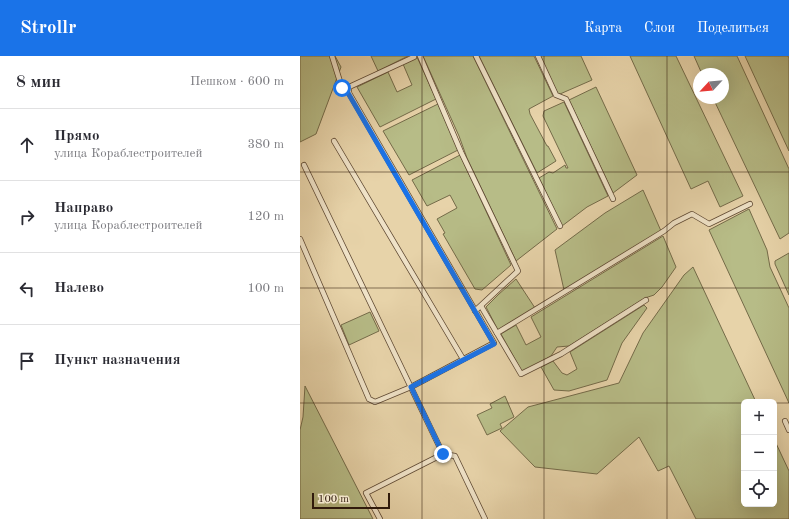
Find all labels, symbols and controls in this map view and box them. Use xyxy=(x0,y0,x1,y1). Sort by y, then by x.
text: Strollr xyxy=(20,19,76,38)
text: Карта xyxy=(584,21,622,35)
text: Слои xyxy=(644,21,675,35)
text: Поделиться xyxy=(697,21,769,35)
north arrow xyxy=(693,68,729,104)
text: 8 мин xyxy=(16,74,61,91)
text: Пешком · 600 m xyxy=(190,75,284,88)
route start xyxy=(333,79,351,97)
text: Прямо xyxy=(54,129,100,144)
icon: ahead xyxy=(16,134,38,156)
text: 380 m xyxy=(247,138,284,151)
text: улица Кораблестроителей xyxy=(54,147,203,160)
text: Направо xyxy=(54,201,113,216)
icon: right xyxy=(16,206,38,228)
text: 120 m xyxy=(247,210,284,223)
text: улица Кораблестроителей xyxy=(54,219,203,232)
icon: left xyxy=(16,278,38,300)
text: Налево xyxy=(54,281,104,296)
text: 100 m xyxy=(247,282,284,295)
icon: arrive xyxy=(16,350,38,372)
text: Пункт назначения xyxy=(54,353,181,368)
map controls xyxy=(741,399,777,507)
button: + xyxy=(741,399,777,435)
button: − xyxy=(741,435,777,471)
route end xyxy=(434,445,452,463)
button: locate xyxy=(741,471,777,507)
scale bar xyxy=(312,491,390,510)
text: 100 m xyxy=(318,494,349,505)

